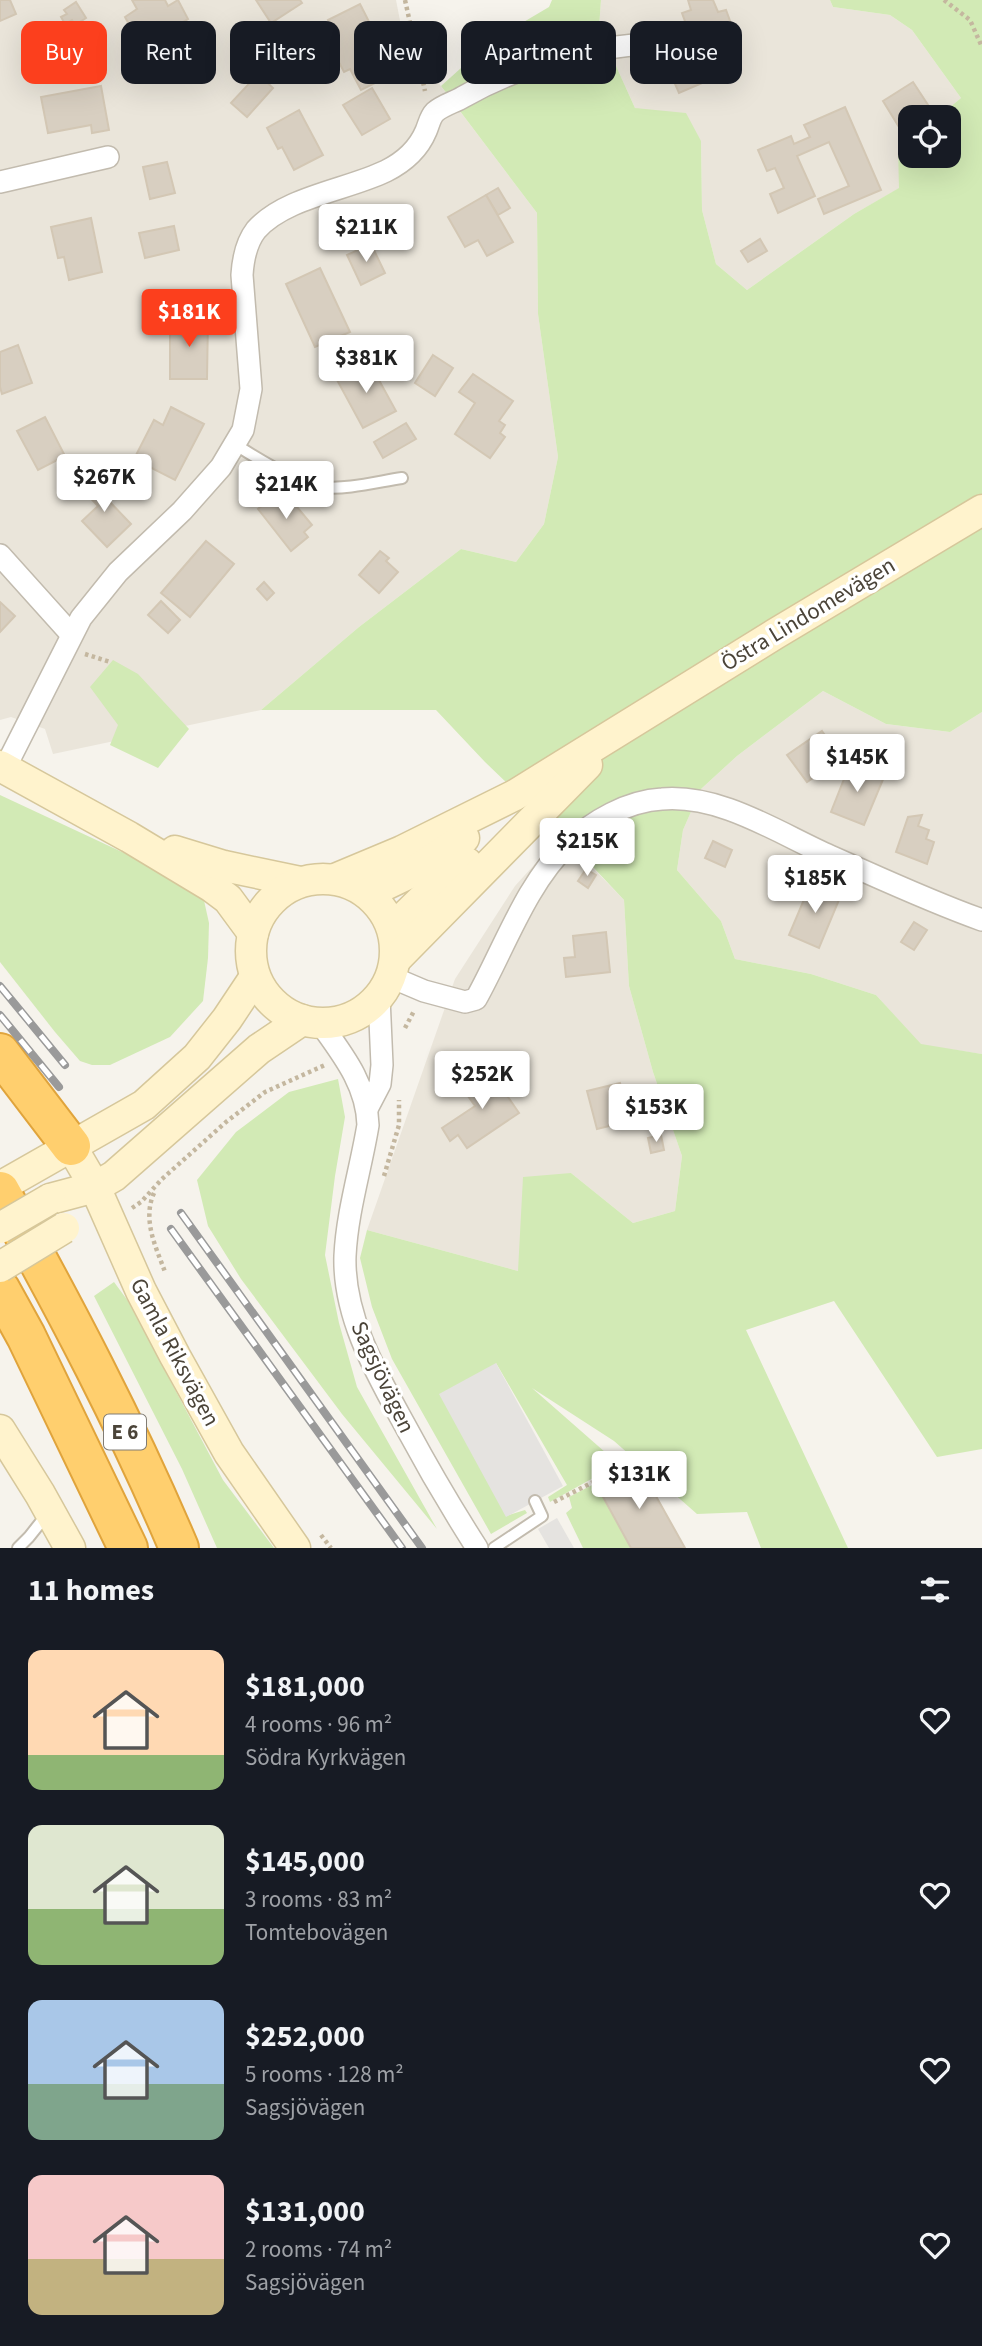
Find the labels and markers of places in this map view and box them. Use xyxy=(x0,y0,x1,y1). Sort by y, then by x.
pin: $211K xyxy=(317,204,415,264)
pin: $181K xyxy=(140,290,238,349)
pin: $381K xyxy=(317,336,415,395)
pin: $267K xyxy=(55,454,153,514)
pin: $214K xyxy=(237,462,335,521)
pin: $145K xyxy=(808,734,906,794)
pin: $215K xyxy=(538,818,636,878)
pin: $185K xyxy=(766,856,864,915)
pin: $252K xyxy=(433,1052,531,1111)
pin: $153K xyxy=(607,1084,705,1144)
pin: $131K xyxy=(590,1452,688,1511)

